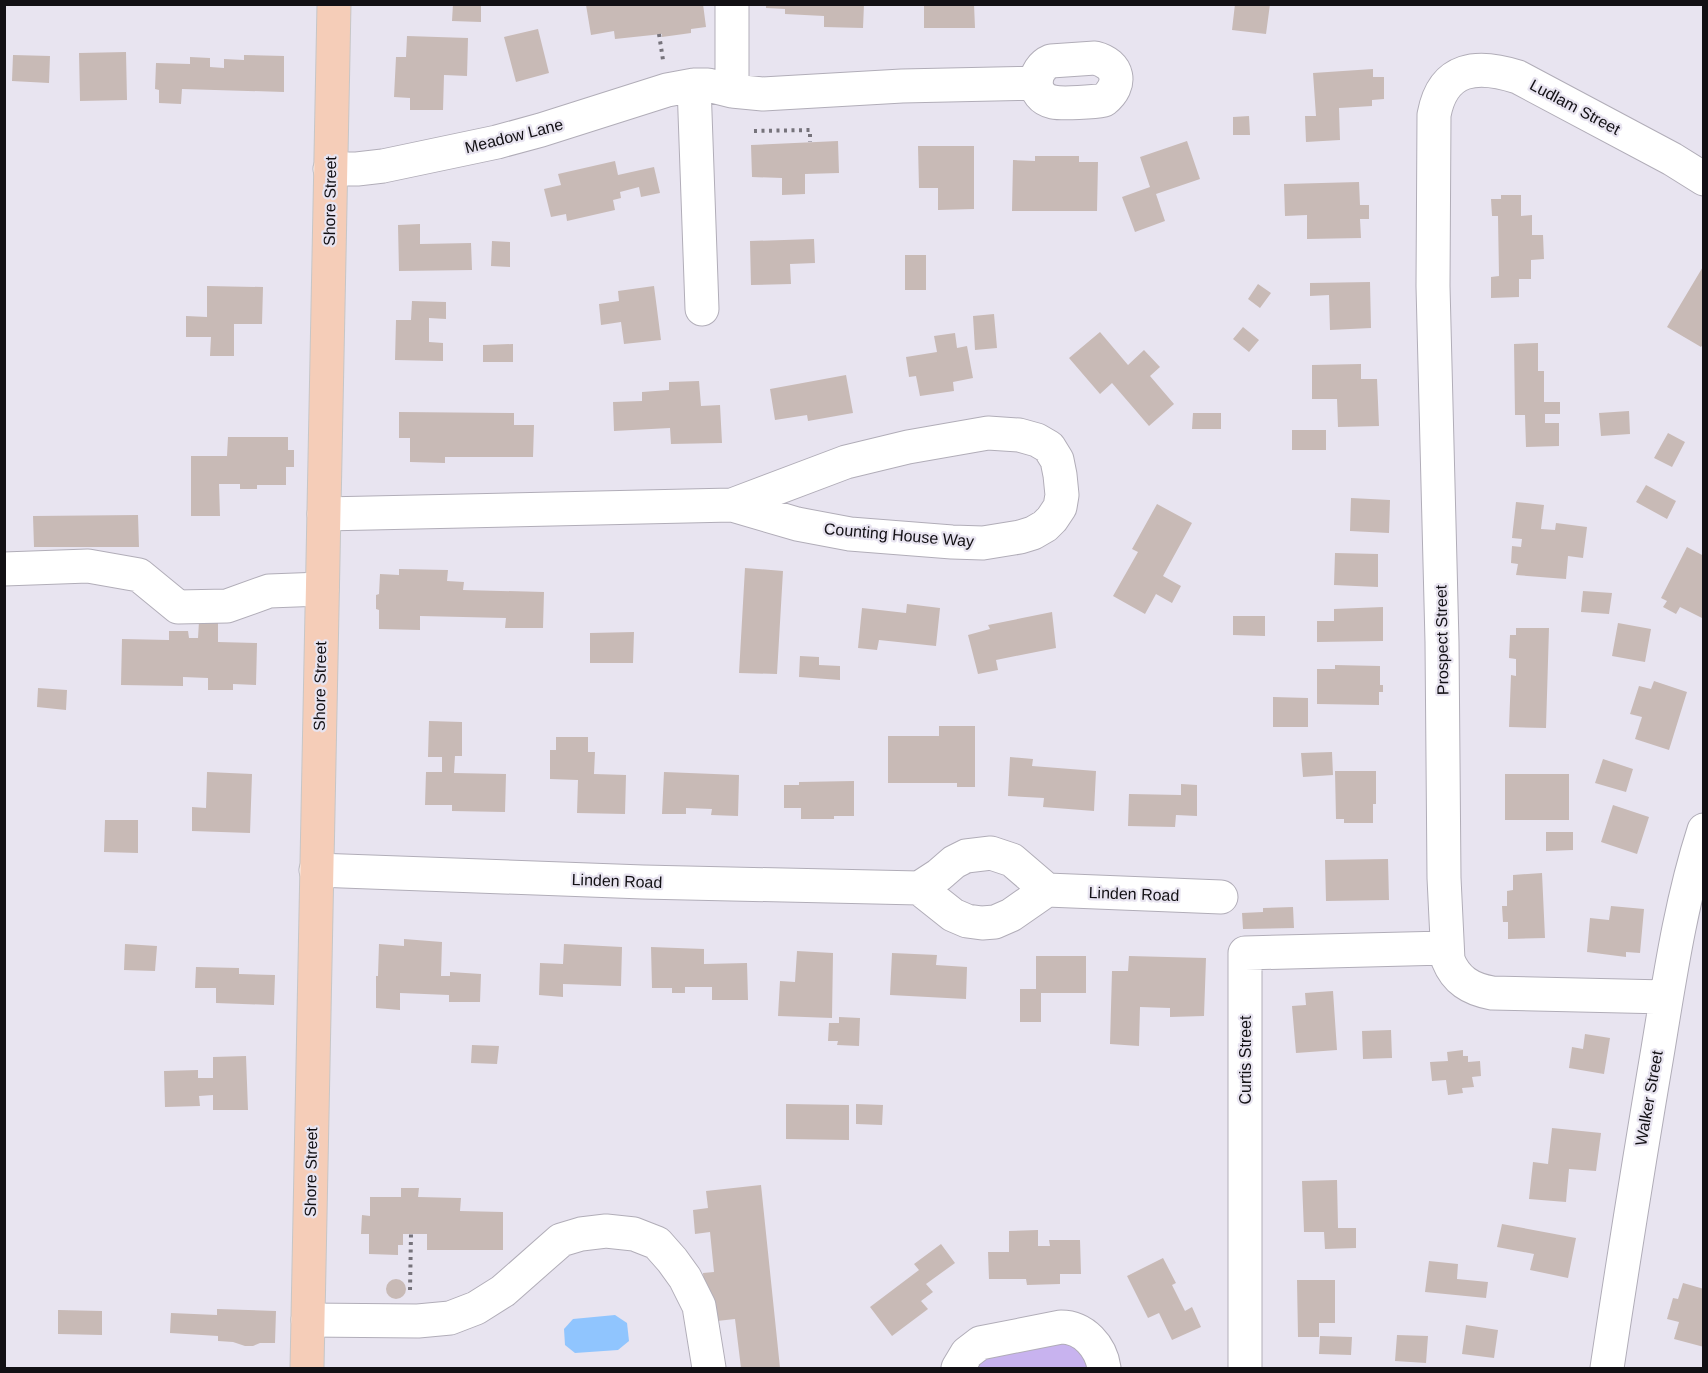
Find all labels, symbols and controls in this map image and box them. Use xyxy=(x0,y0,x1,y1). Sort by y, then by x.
street label: Ludlam Street xyxy=(1527,76,1623,138)
street label: Meadow Lane xyxy=(463,116,565,156)
street label: Shore Street xyxy=(321,155,339,246)
street label: Counting House Way xyxy=(823,520,975,550)
street label: Prospect Street xyxy=(1433,584,1451,695)
street label: Shore Street xyxy=(311,640,329,731)
street label: Linden Road xyxy=(571,871,663,891)
street label: Linden Road xyxy=(1088,884,1180,904)
street label: Curtis Street xyxy=(1237,1015,1254,1104)
street label: Walker Street xyxy=(1632,1049,1666,1147)
street label: Shore Street xyxy=(302,1126,320,1217)

